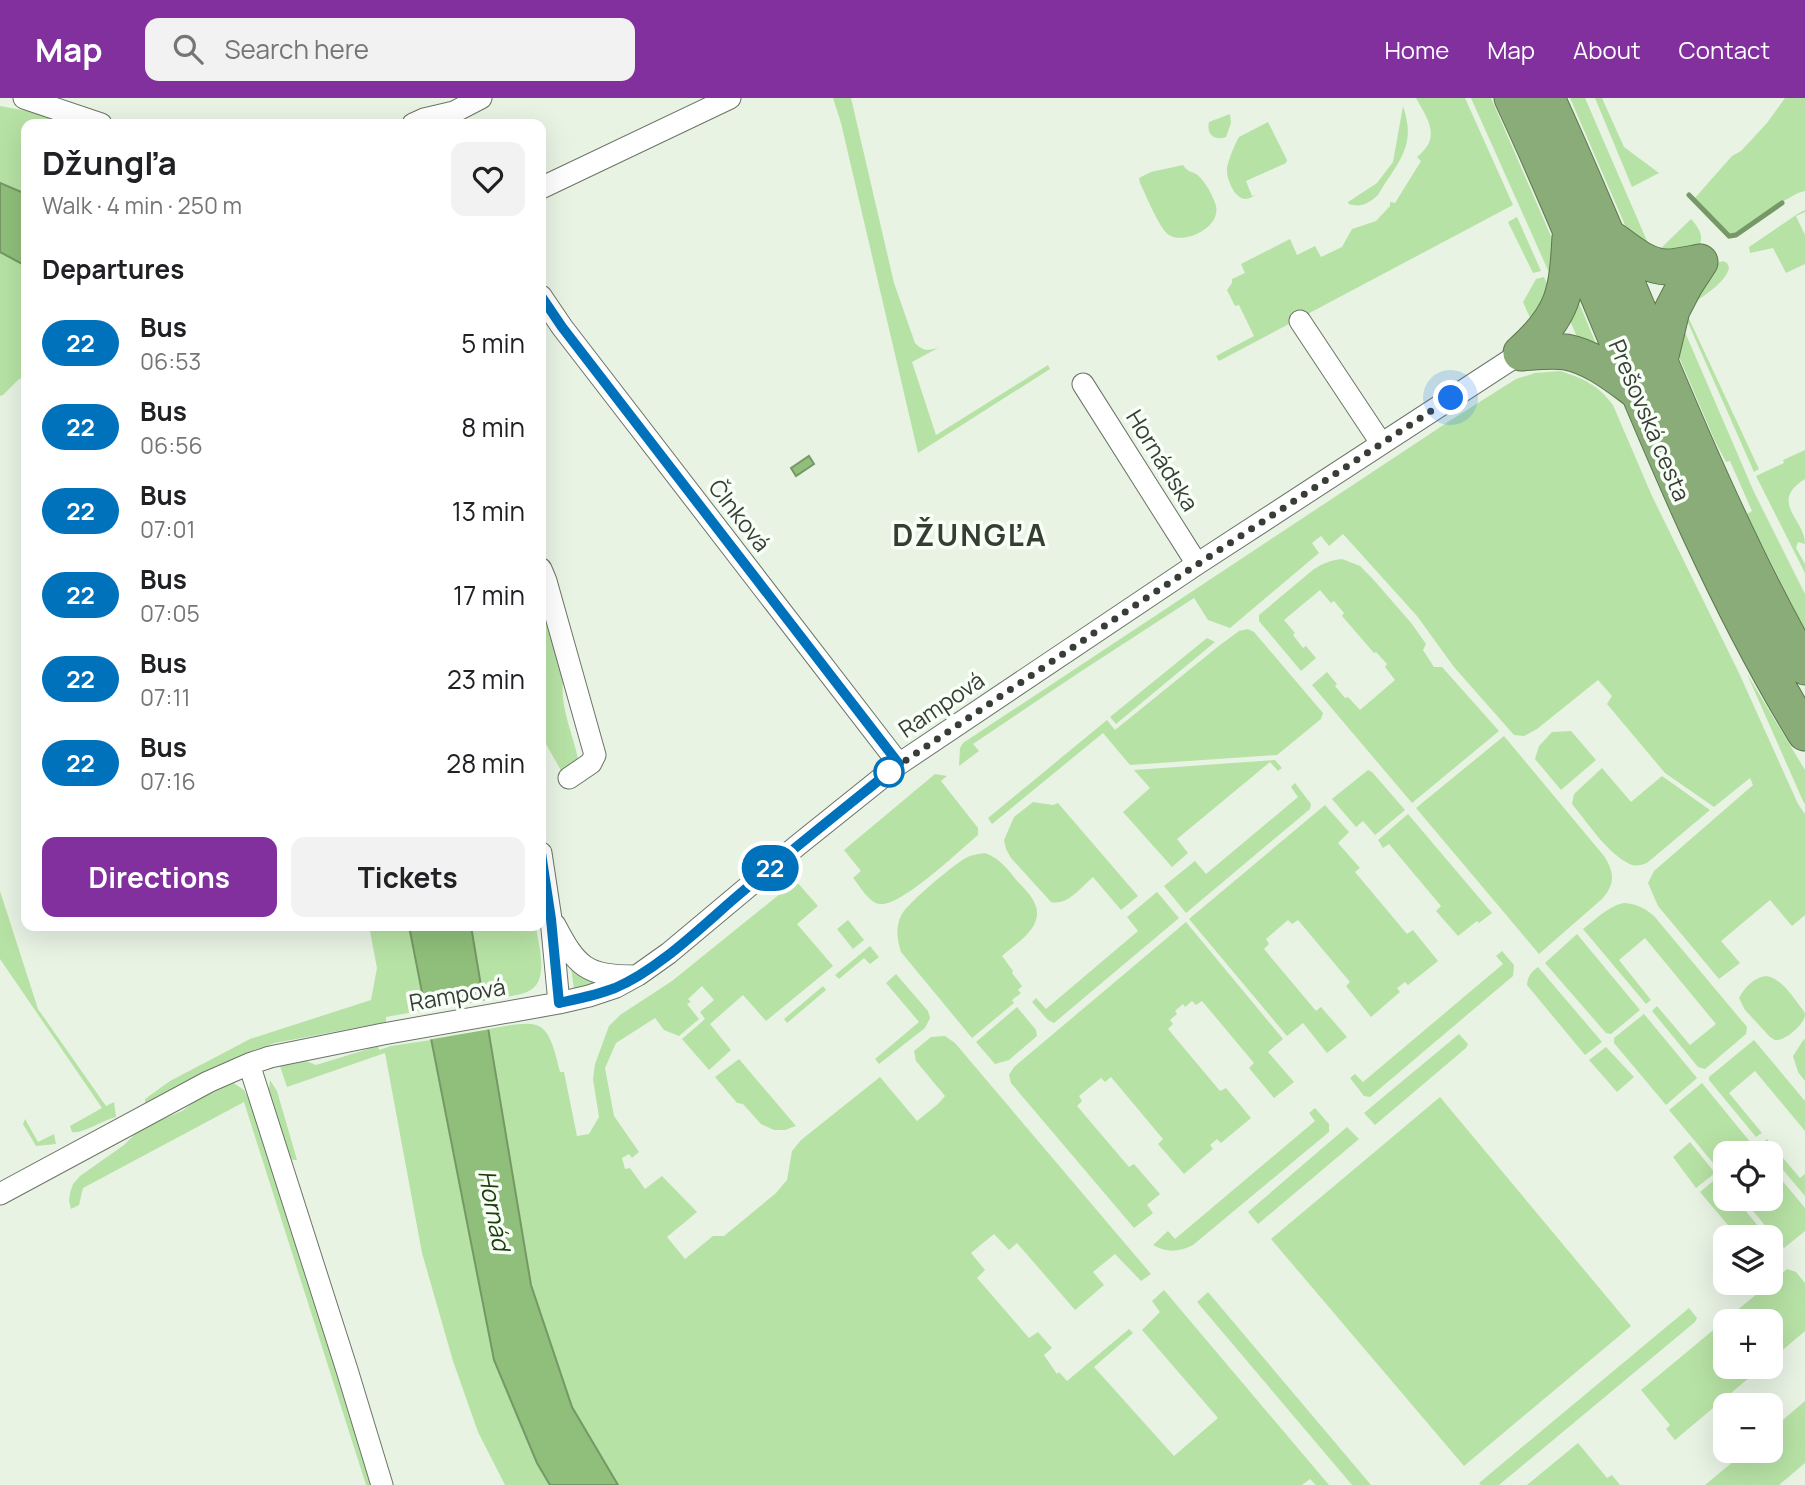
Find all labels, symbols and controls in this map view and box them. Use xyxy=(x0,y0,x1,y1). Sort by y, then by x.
search box xyxy=(145,18,635,81)
text: Map xyxy=(35,27,103,72)
icon: search xyxy=(169,30,207,68)
text: Search here xyxy=(225,31,369,67)
text: Home xyxy=(1384,33,1449,66)
text: Map xyxy=(1487,33,1535,66)
text: About xyxy=(1573,33,1641,66)
text: Contact xyxy=(1679,33,1770,66)
text: Džungľa xyxy=(42,140,177,185)
button: heart xyxy=(451,142,525,216)
text: Walk · 4 min · 250 m xyxy=(42,189,242,221)
text: Departures xyxy=(42,251,184,287)
text: Bus xyxy=(140,309,187,345)
text: 5 min xyxy=(461,325,525,361)
text: 22 xyxy=(66,326,95,359)
street label: Prešovská cesta xyxy=(1602,334,1698,506)
text: 06:53 xyxy=(140,345,201,377)
your location xyxy=(1433,380,1468,415)
text: Bus xyxy=(140,393,187,429)
street label: Hornádska xyxy=(1119,403,1207,517)
text: 8 min xyxy=(461,409,525,445)
text: 22 xyxy=(66,410,95,443)
text: 06:56 xyxy=(140,429,203,461)
street label: Člnková xyxy=(702,472,778,558)
text: Bus xyxy=(140,477,187,513)
text: 13 min xyxy=(452,493,525,529)
text: 22 xyxy=(66,494,95,527)
text: 07:01 xyxy=(140,513,195,545)
district label: DŽUNGĽA xyxy=(892,514,1048,555)
text: Bus xyxy=(140,561,187,597)
text: 17 min xyxy=(453,577,525,613)
text: 22 xyxy=(66,578,95,611)
text: 07:05 xyxy=(140,597,200,629)
text: Bus xyxy=(140,645,187,681)
text: 23 min xyxy=(447,661,525,697)
text: 22 xyxy=(66,662,95,695)
street label: Rampová xyxy=(892,664,990,744)
text: 07:11 xyxy=(140,681,190,713)
text: Bus xyxy=(140,729,187,765)
text: 28 min xyxy=(446,745,525,781)
text: 22 xyxy=(66,746,95,779)
unlabelled marker xyxy=(874,757,904,787)
text: 07:16 xyxy=(140,765,196,797)
button: Directions xyxy=(42,837,277,917)
button: Tickets xyxy=(291,837,525,917)
line badge: 22 xyxy=(738,845,802,891)
text: 22 xyxy=(756,851,784,884)
street label: Rampová xyxy=(406,970,508,1018)
map controls xyxy=(1713,1141,1783,1463)
button: locate xyxy=(1713,1141,1783,1211)
water label: Hornád xyxy=(471,1167,519,1256)
button: layers xyxy=(1713,1225,1783,1295)
button: + xyxy=(1713,1309,1783,1379)
button: − xyxy=(1713,1393,1783,1463)

